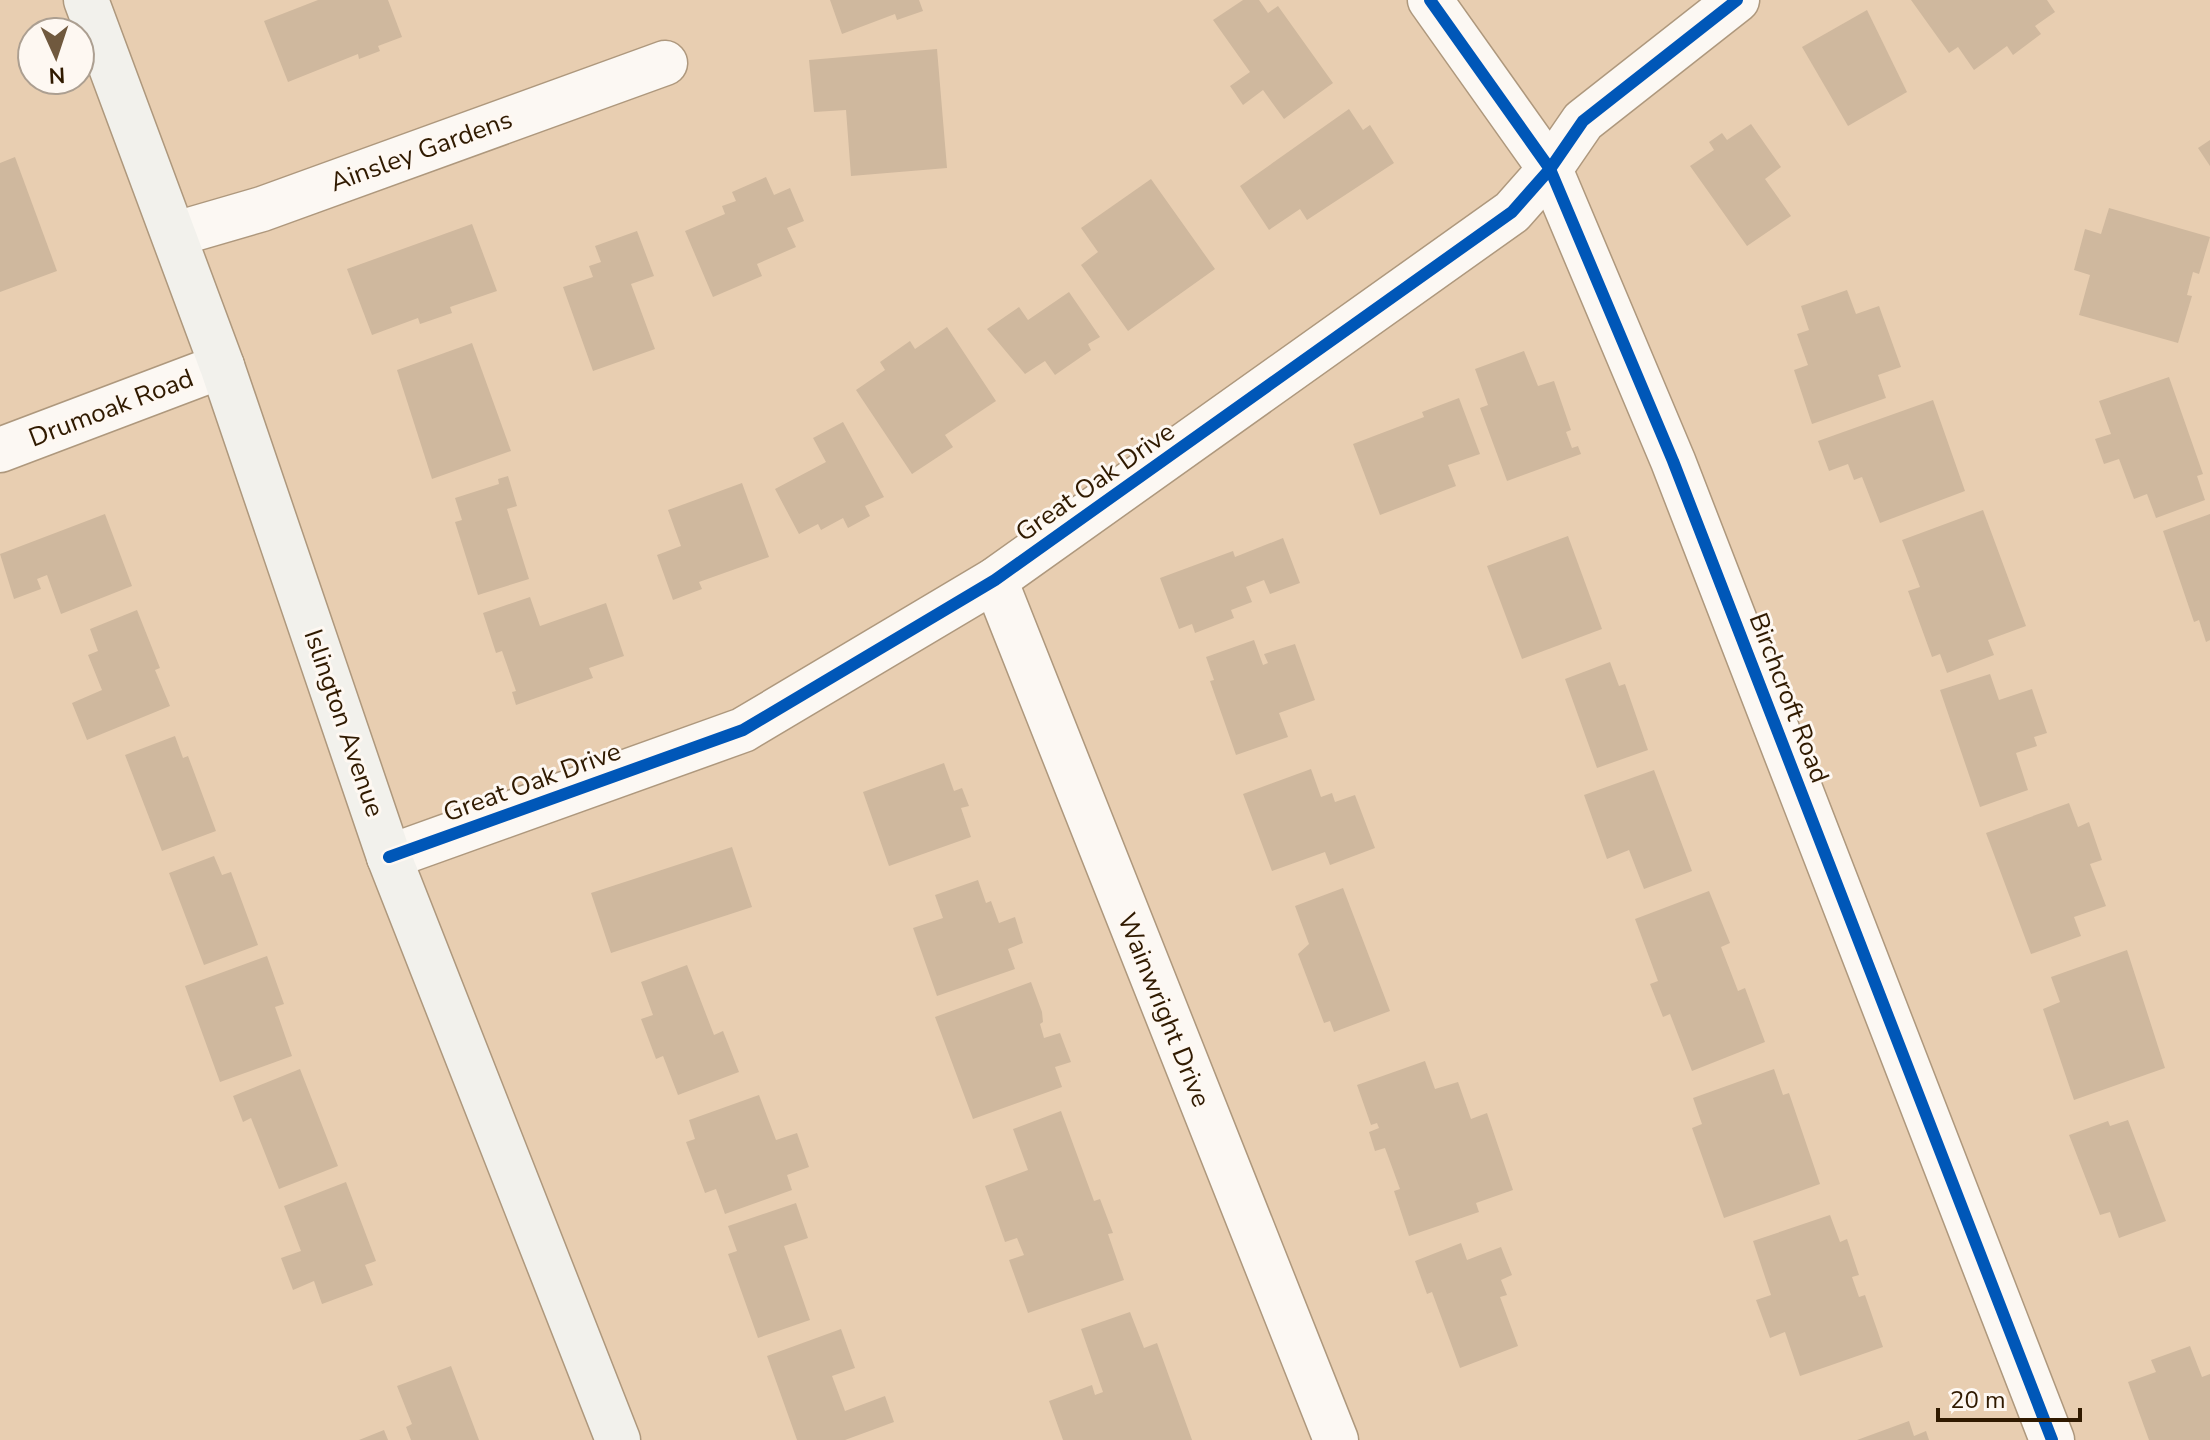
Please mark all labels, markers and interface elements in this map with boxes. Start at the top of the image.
north arrow [16,16,96,96]
text: N [48,60,66,90]
street label: Ainsley Gardens [325,102,517,200]
street label: Drumoak Road [24,361,198,455]
street label: Great Oak Drive [1009,414,1181,550]
street label: Birchcroft Road [1741,608,1837,788]
street label: Islington Avenue [296,625,392,821]
street label: Great Oak Drive [438,734,626,830]
street label: Wainwright Drive [1109,908,1219,1112]
scale bar [1938,1372,2080,1422]
text: 20 m [1950,1384,2006,1416]

